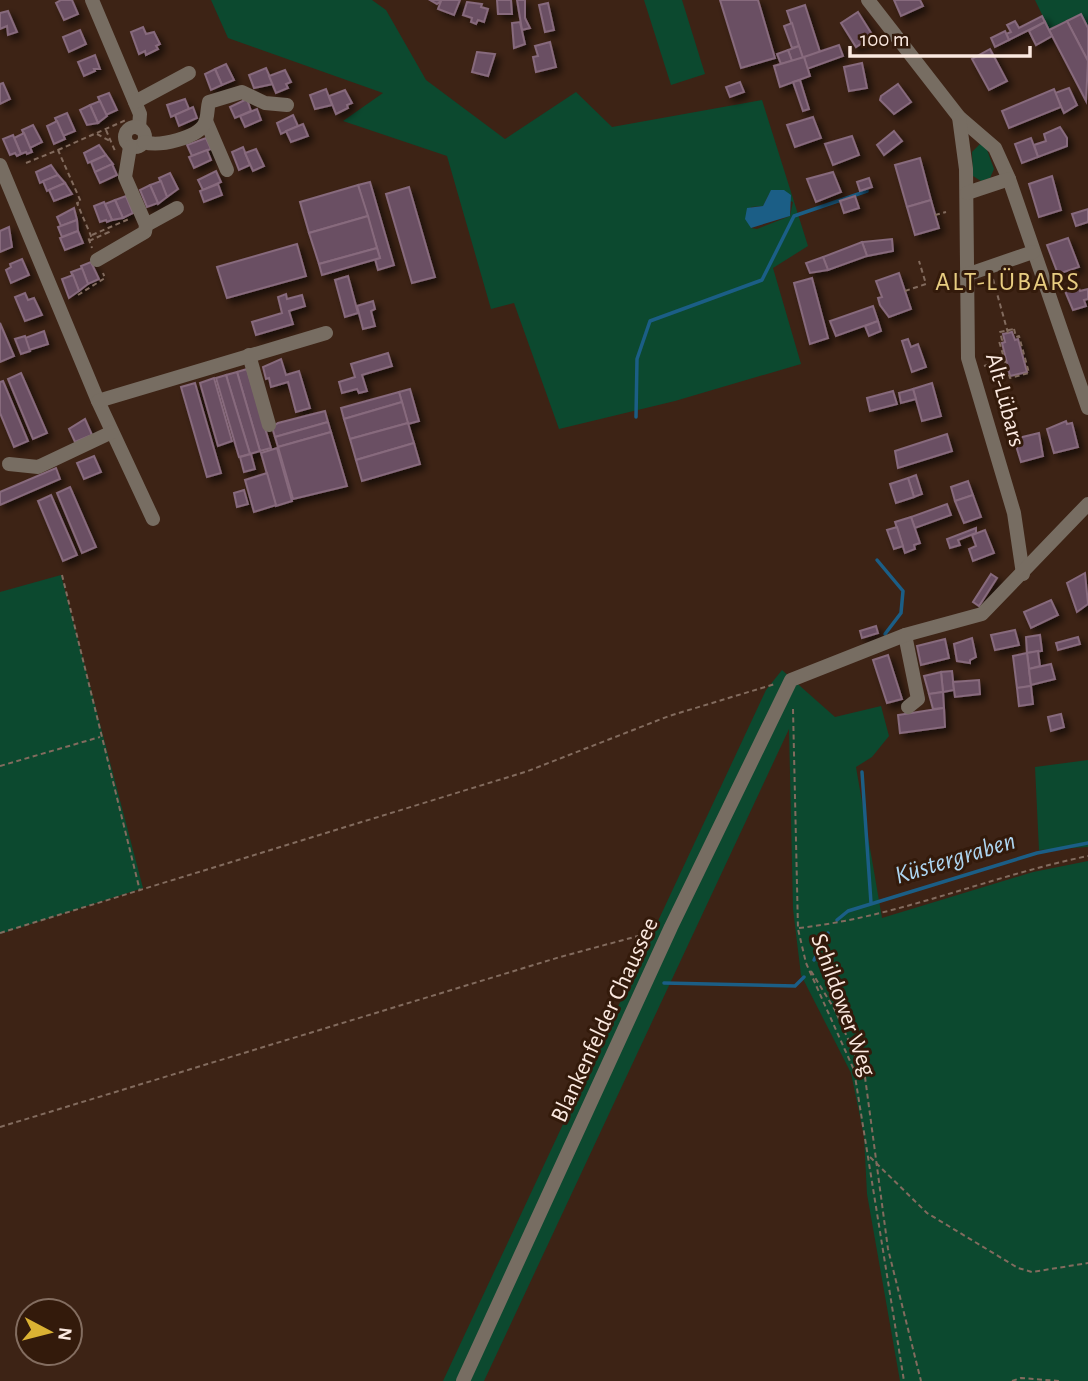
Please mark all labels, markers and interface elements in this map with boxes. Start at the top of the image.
scale bar [850,14,1030,58]
text: 100 m [860,29,910,50]
district label: ALT-LÜBARS [935,268,1081,295]
street label: Alt-Lübars [981,351,1029,449]
water label: Küstergraben [891,827,1019,889]
street label: Blankenfelder Chaussee [547,914,663,1126]
street label: Schildower Weg [806,931,880,1080]
north arrow [14,1297,84,1367]
text: N [54,1326,75,1342]

